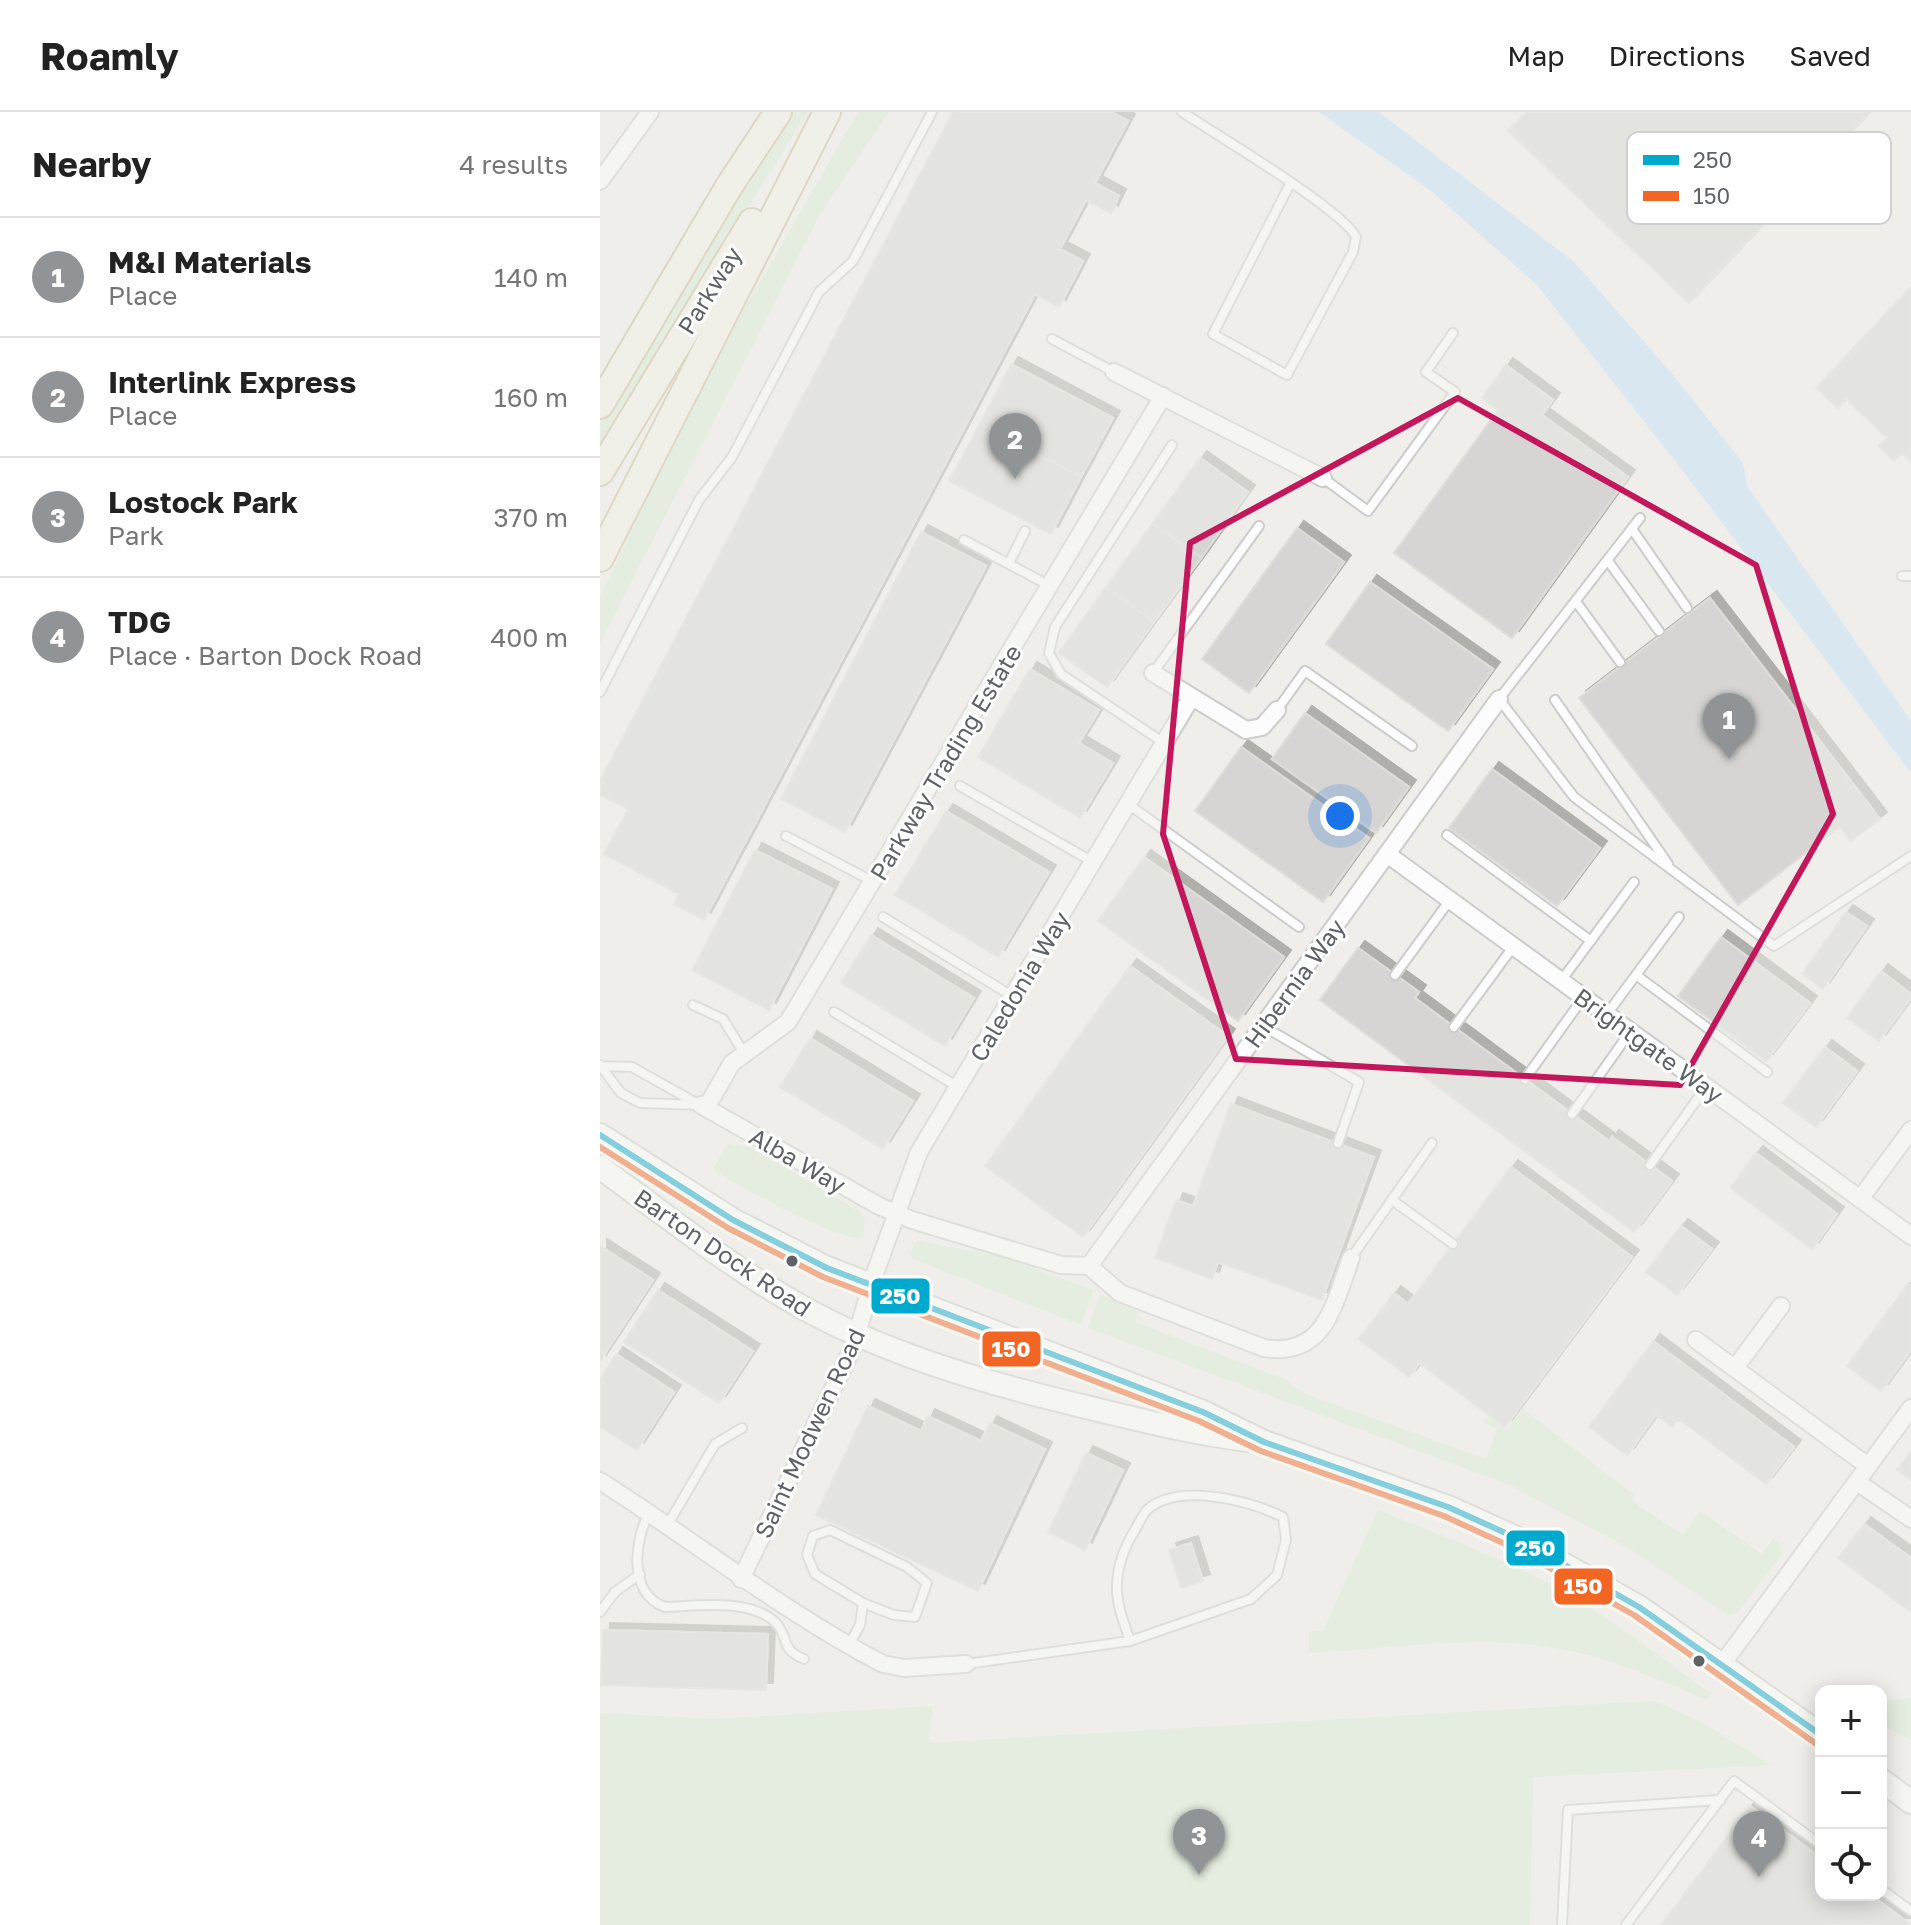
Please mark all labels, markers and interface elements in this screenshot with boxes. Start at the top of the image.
text: Roamly [40,33,179,78]
text: Map [1507,39,1564,72]
text: Directions [1608,39,1745,72]
text: Saved [1789,39,1871,72]
legend [1627,132,1891,224]
text: Nearby [32,144,152,184]
text: 250 [1693,146,1732,173]
text: 4 results [459,149,568,180]
text: 150 [1693,182,1730,209]
street label: Parkway [671,241,747,339]
text: M&I Materials [108,244,312,280]
text: 1 [51,262,65,293]
text: 140 m [494,262,568,293]
text: Place [108,280,177,311]
text: Interlink Express [108,364,356,400]
text: 2 [50,382,66,413]
text: 160 m [494,382,568,413]
text: Place [108,400,177,431]
pin: 2 [989,413,1041,479]
text: Lostock Park [108,484,298,520]
text: 3 [50,502,66,533]
text: 370 m [493,502,568,533]
text: Park [108,520,164,551]
text: TDG [108,604,171,640]
text: 4 [50,622,66,653]
text: 400 m [490,622,568,653]
street label: Parkway Trading Estate [863,639,1027,885]
text: Place · Barton Dock Road [108,640,422,671]
pin: 1 [1703,693,1755,759]
your location [1320,796,1360,836]
street label: Caledonia Way [963,906,1075,1066]
street label: Hibernia Way [1238,913,1350,1053]
street label: Brightgate Way [1569,981,1729,1109]
street label: Alba Way [745,1121,851,1199]
street label: Barton Dock Road [629,1182,817,1322]
unlabelled marker [784,1253,800,1269]
line badge: 250 [870,1277,931,1315]
text: 250 [879,1282,921,1309]
street label: Saint Modwen Road [748,1324,870,1542]
line badge: 150 [981,1330,1042,1368]
text: 150 [991,1335,1031,1362]
line badge: 250 [1505,1529,1566,1567]
text: 250 [1514,1534,1556,1561]
line badge: 150 [1553,1567,1614,1606]
text: 150 [1563,1572,1603,1599]
unlabelled marker [1691,1653,1707,1669]
map controls [1815,1685,1887,1901]
button: + [1815,1685,1887,1757]
button: − [1815,1757,1887,1829]
pin: 3 [1173,1809,1225,1875]
pin: 4 [1733,1811,1785,1877]
button: locate [1815,1829,1887,1901]

